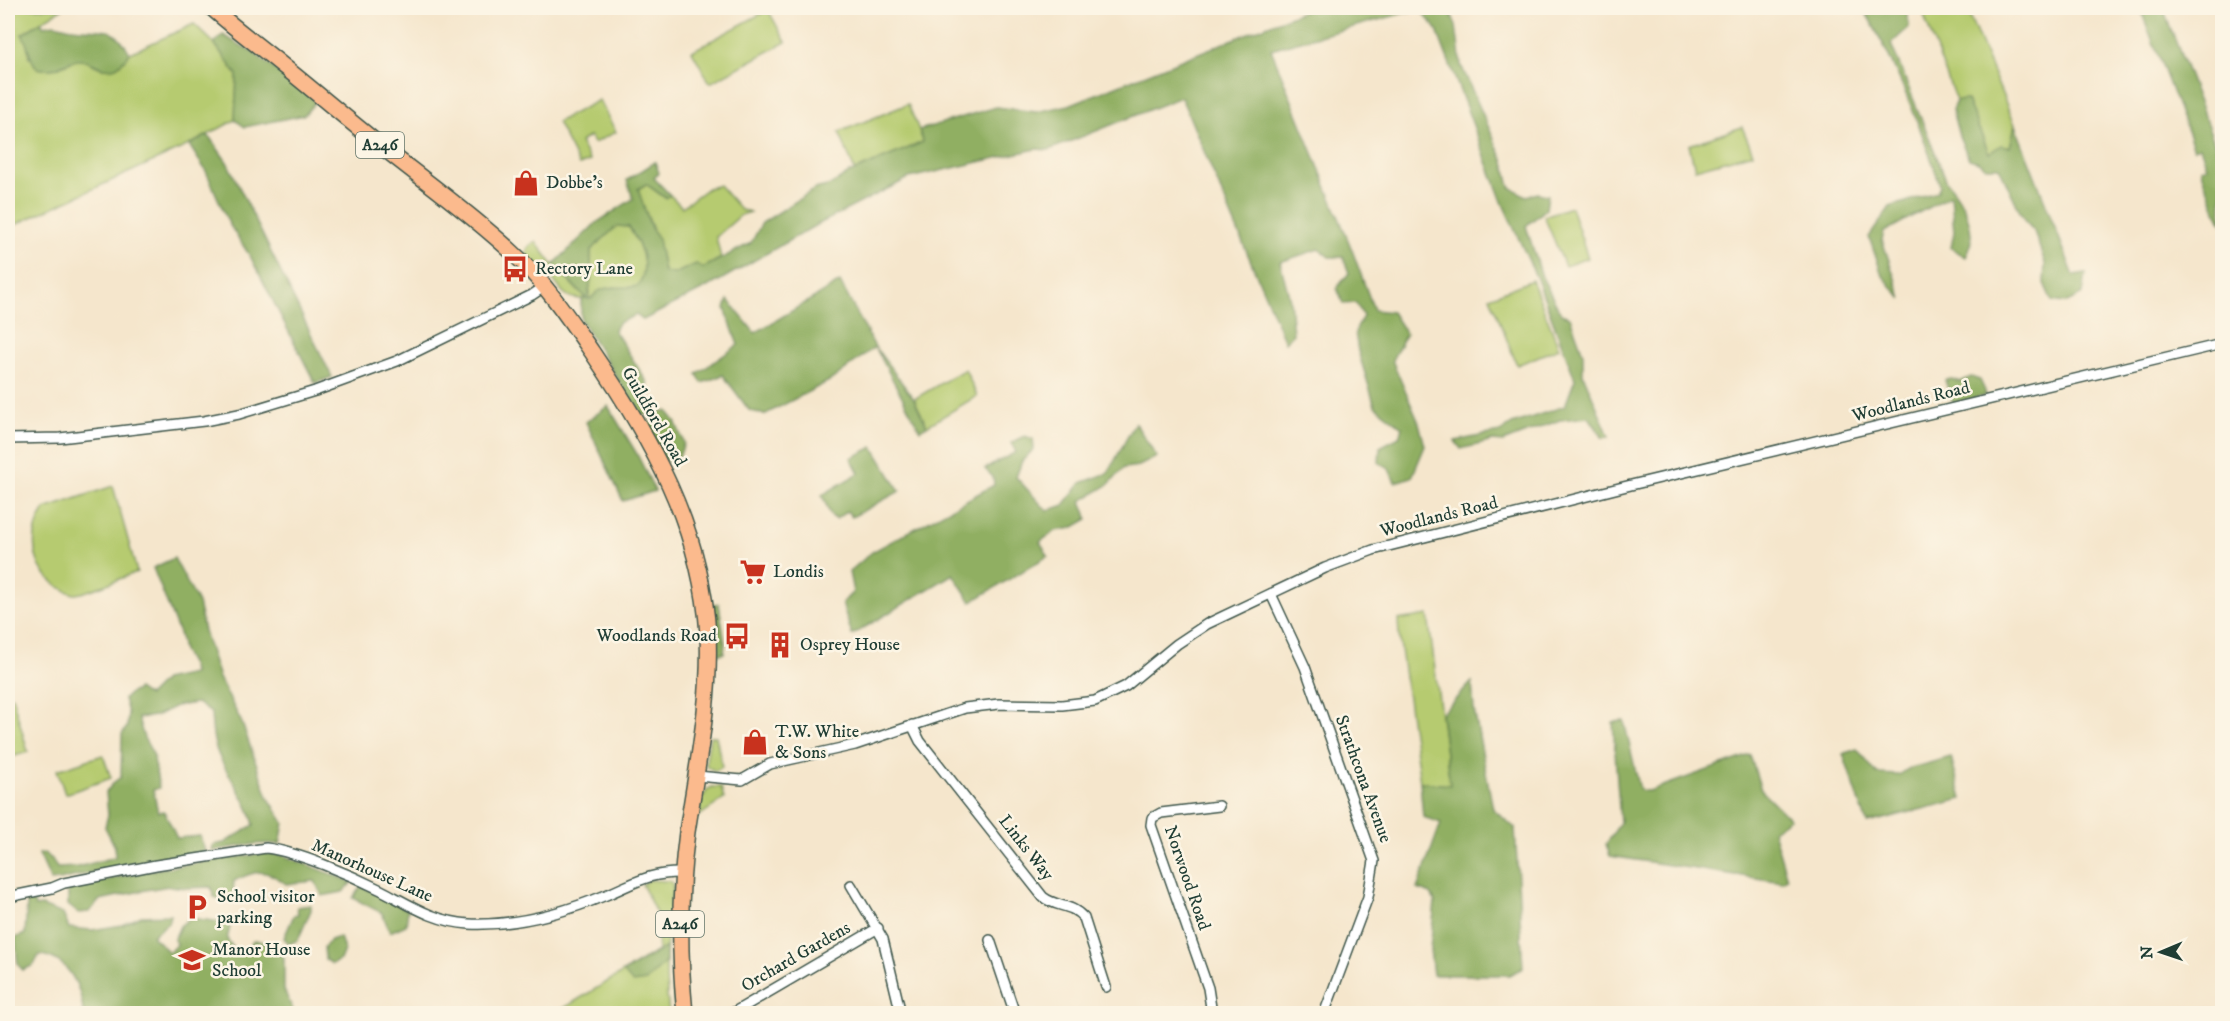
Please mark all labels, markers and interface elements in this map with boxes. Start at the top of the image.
road number: A246 [356,132,404,158]
shop icon: Dobbe's [511,168,541,198]
place label: Dobbe's [546,172,603,194]
bus stop icon: Rectory Lane [500,254,530,284]
place label: Rectory Lane [535,258,633,280]
street label: Guildford Road [617,363,691,471]
street label: Woodlands Road [1849,377,1972,428]
street label: Woodlands Road [1377,492,1500,543]
supermarket icon: Londis [738,557,768,587]
place label: Londis [773,561,824,583]
bus stop icon: Woodlands Road [722,621,752,651]
place label: Woodlands Road [595,625,717,647]
building icon: Osprey House [765,630,795,660]
place label: Osprey House [800,634,900,656]
street label: Strathcona Avenue [1330,712,1396,846]
place label: T.W. White & Sons [775,721,859,764]
shop icon: T.W. White & Sons [740,727,770,757]
street label: Links Way [994,811,1059,886]
street label: Norwood Road [1159,823,1215,933]
street label: Manorhouse Lane [308,834,436,908]
place label: School visitor parking [216,886,315,929]
parking icon: School visitor parking [182,892,212,922]
road number: A246 [656,911,704,937]
street label: Orchard Gardens [737,917,855,997]
north arrow [2131,922,2191,982]
place label: Manor House School [212,939,310,982]
school or university icon: Manor House School [177,945,207,975]
text: N [2137,946,2157,959]

